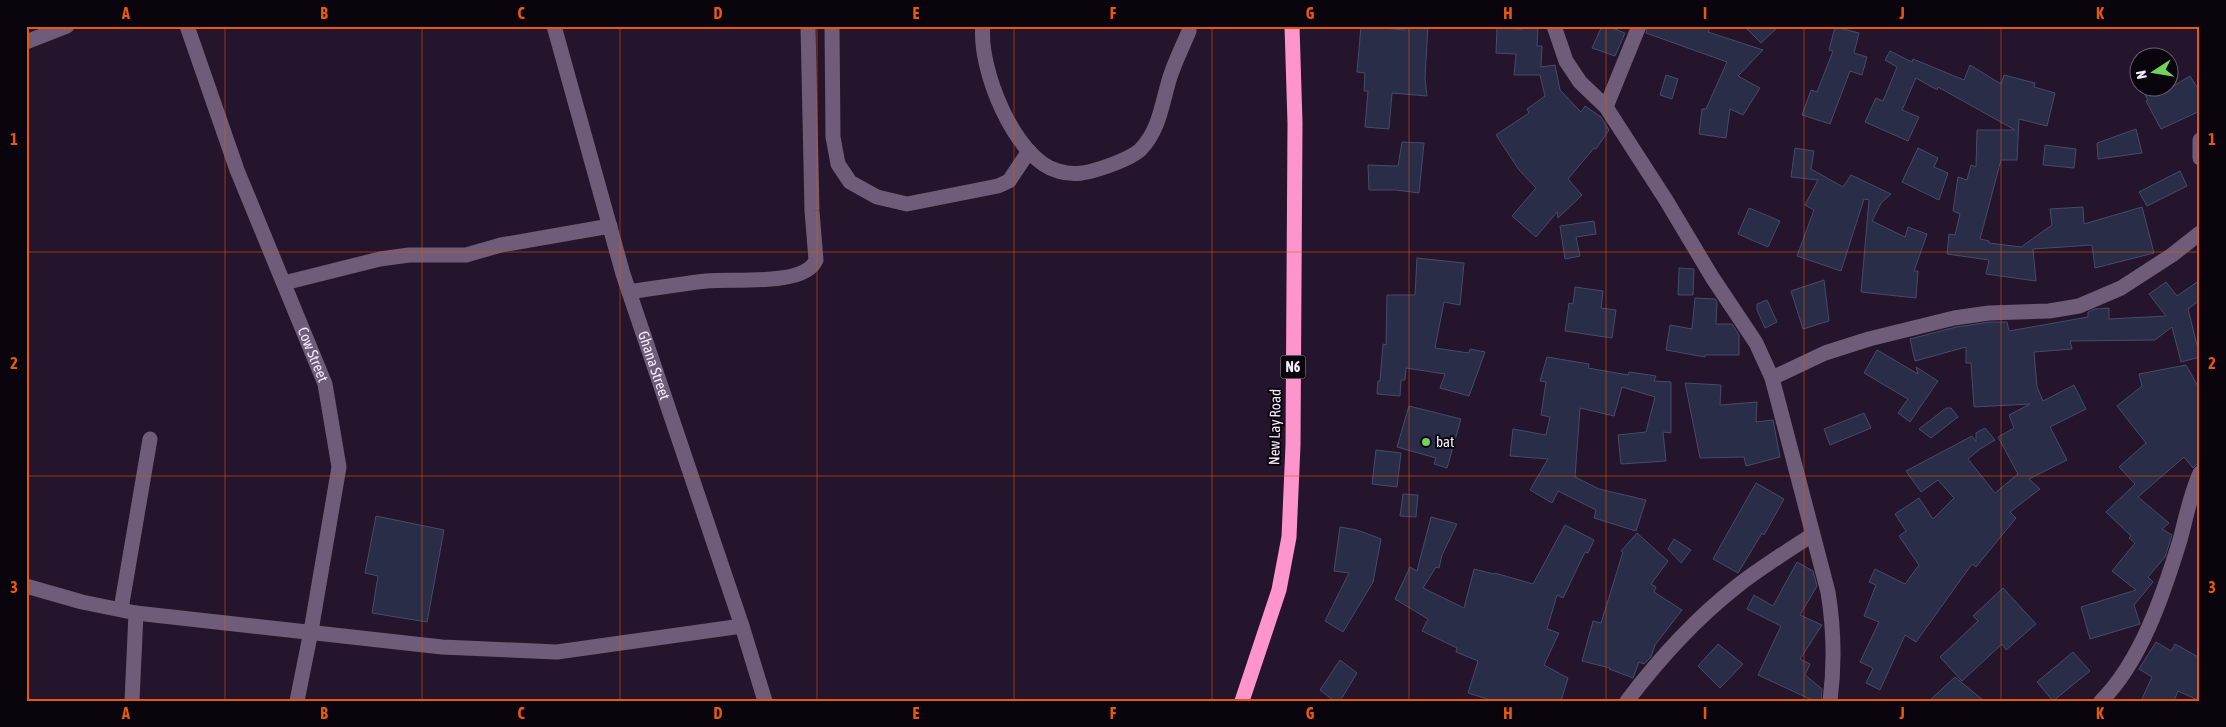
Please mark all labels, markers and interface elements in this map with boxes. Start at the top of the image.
text: A [121,4,130,22]
text: B [320,4,328,22]
text: C [517,4,525,22]
text: D [714,4,723,22]
text: E [913,4,920,22]
text: F [1110,4,1117,22]
text: G [1306,4,1315,22]
text: H [1503,4,1513,22]
text: I [1703,4,1707,22]
text: J [1898,4,1905,22]
text: K [2096,4,2104,22]
north arrow [2128,48,2178,98]
text: N [2133,69,2150,80]
text: 1 [10,130,18,148]
text: 1 [2208,130,2216,148]
street label: Cow Street [295,324,332,384]
street label: Ghana Street [635,329,674,402]
text: 2 [10,354,18,372]
text: 2 [2208,354,2216,372]
road number: N6 [1280,356,1306,378]
street label: New Lay Road [1265,389,1284,465]
place label: bat [1436,433,1454,450]
marker: bat [1420,436,1432,448]
text: 3 [10,578,18,596]
text: 3 [2208,578,2216,596]
text: A [121,704,130,722]
text: B [320,704,328,722]
text: C [517,704,525,722]
text: D [714,704,723,722]
text: E [913,704,920,722]
text: F [1110,704,1117,722]
text: G [1306,704,1315,722]
text: H [1503,704,1513,722]
text: I [1703,704,1707,722]
text: J [1898,704,1905,722]
text: K [2096,704,2104,722]

